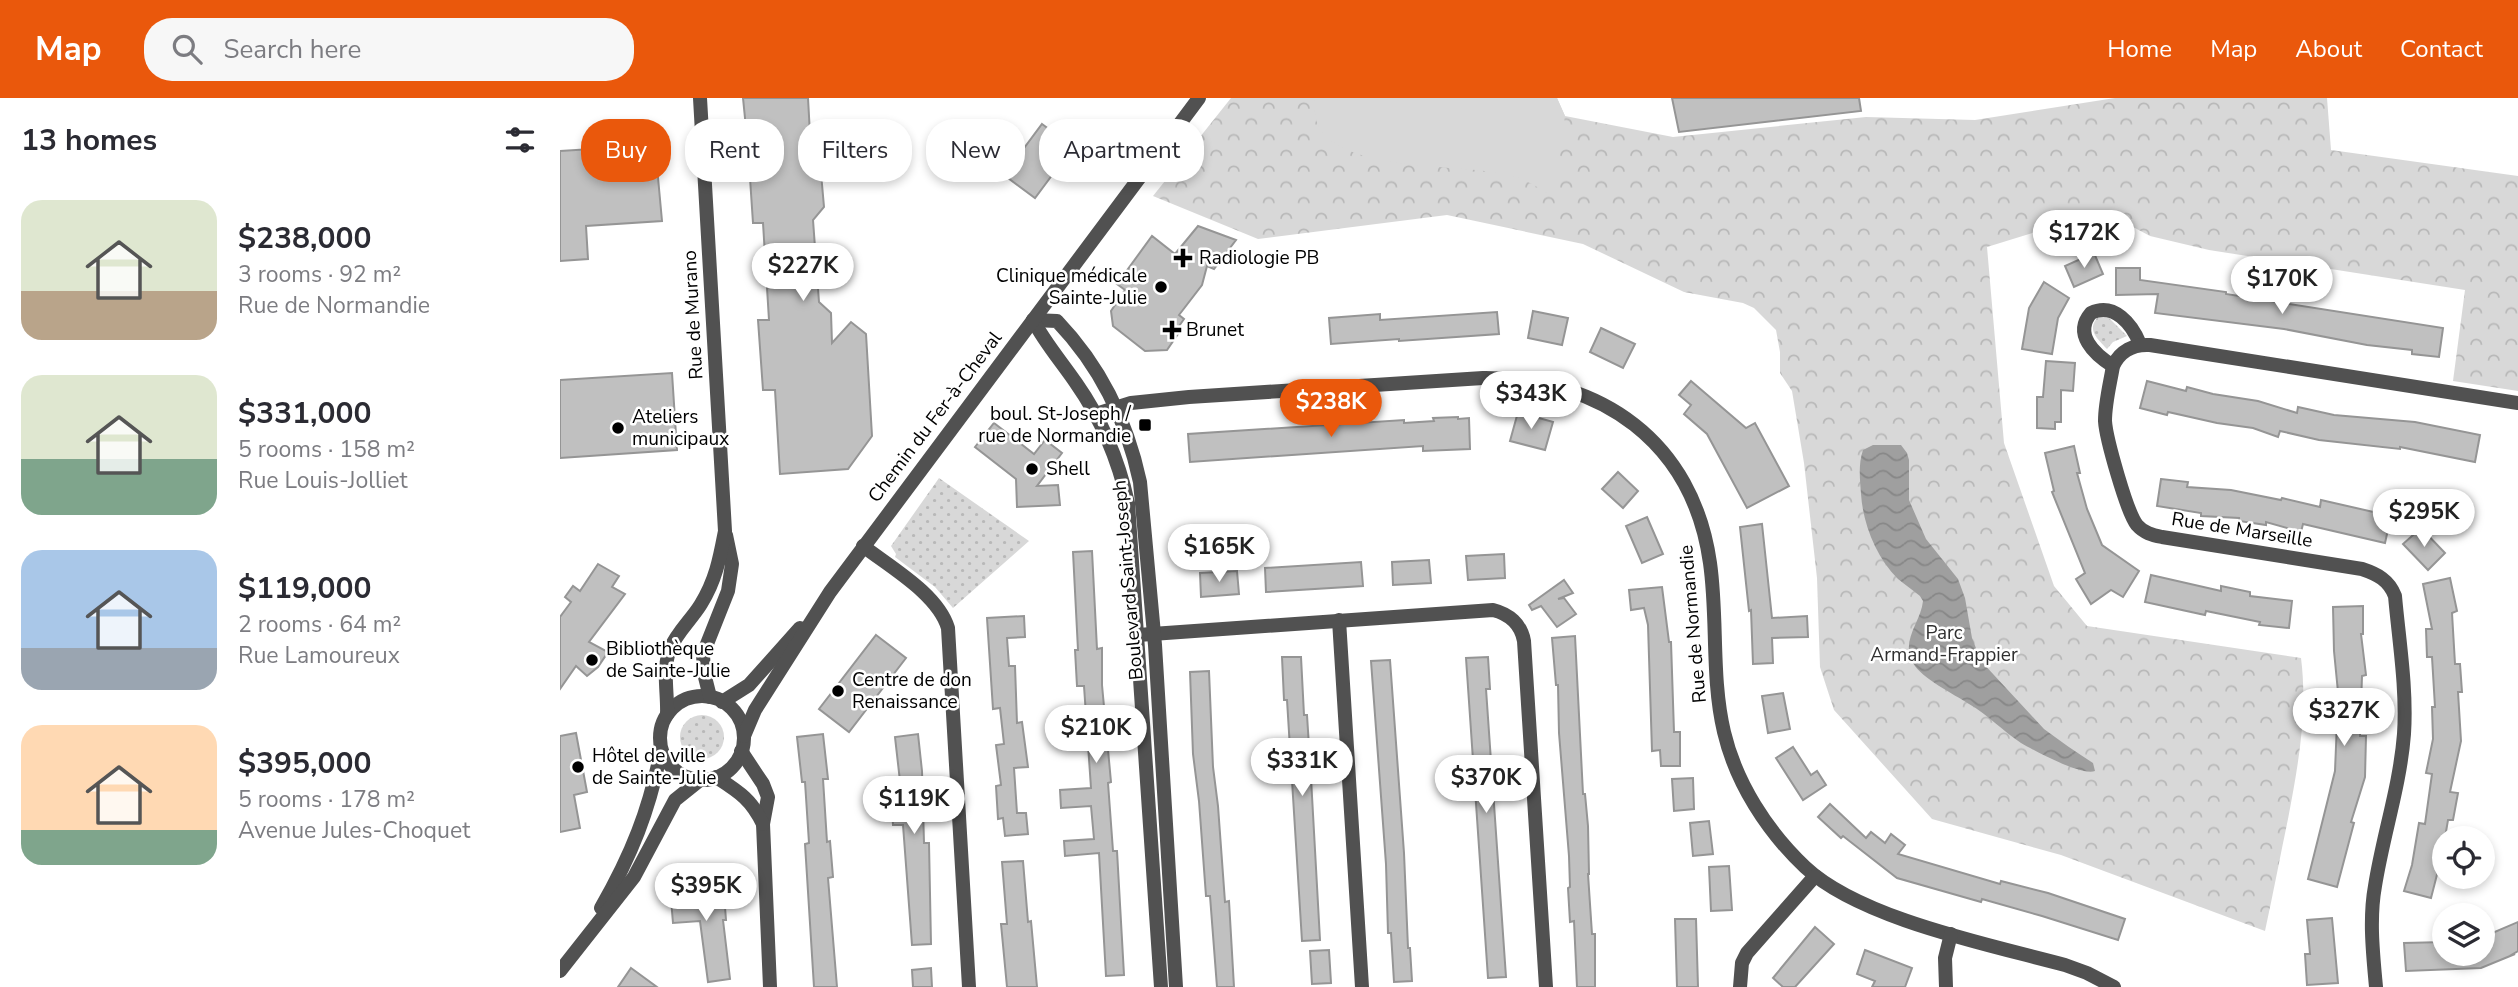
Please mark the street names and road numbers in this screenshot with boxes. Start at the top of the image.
street label: Rue de Murano [677,250,709,380]
street label: Chemin du Fer-à-Cheval [862,326,1008,508]
street label: Boulevard Saint-Joseph [1106,479,1150,681]
street label: Rue de Marseille [2170,506,2314,554]
street label: Rue de Normandie [1673,544,1713,704]

